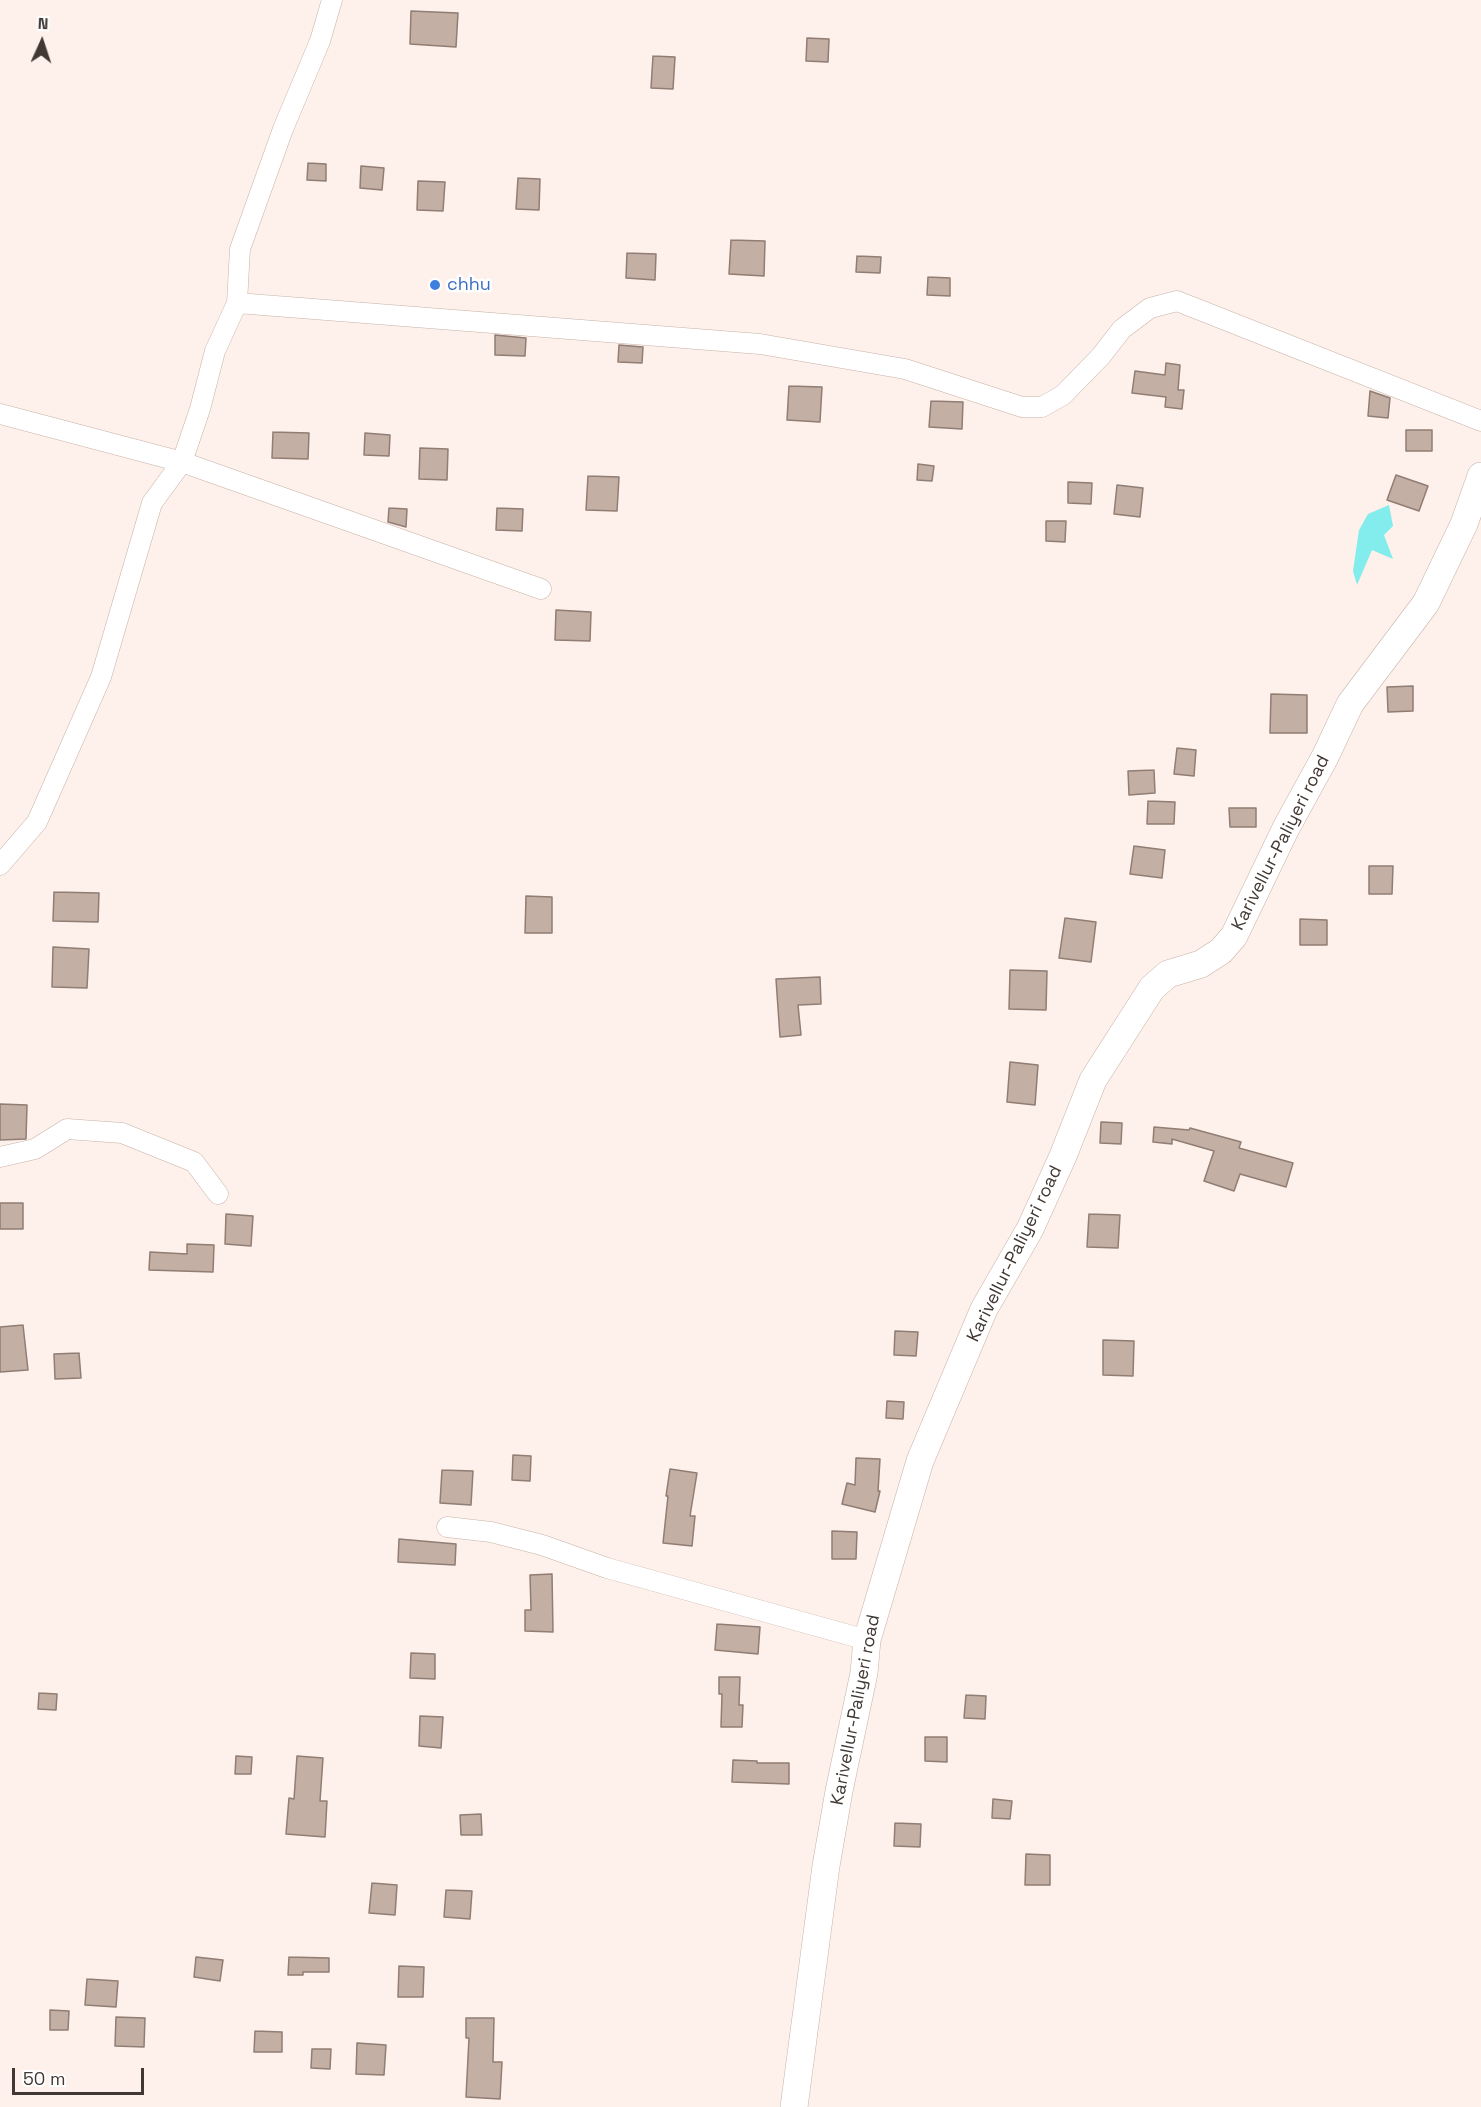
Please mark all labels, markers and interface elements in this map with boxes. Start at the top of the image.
north arrow [12,12,72,72]
text: N [37,13,49,34]
place label: chhu [447,274,491,296]
marker: chhu [428,278,442,292]
street label: Karivellur-Paliyeri road [1227,752,1335,934]
street label: Karivellur-Paliyeri road [963,1162,1067,1346]
street label: Karivellur-Paliyeri road [827,1613,885,1807]
scale bar [15,2056,147,2094]
text: 50 m [23,2067,65,2090]

